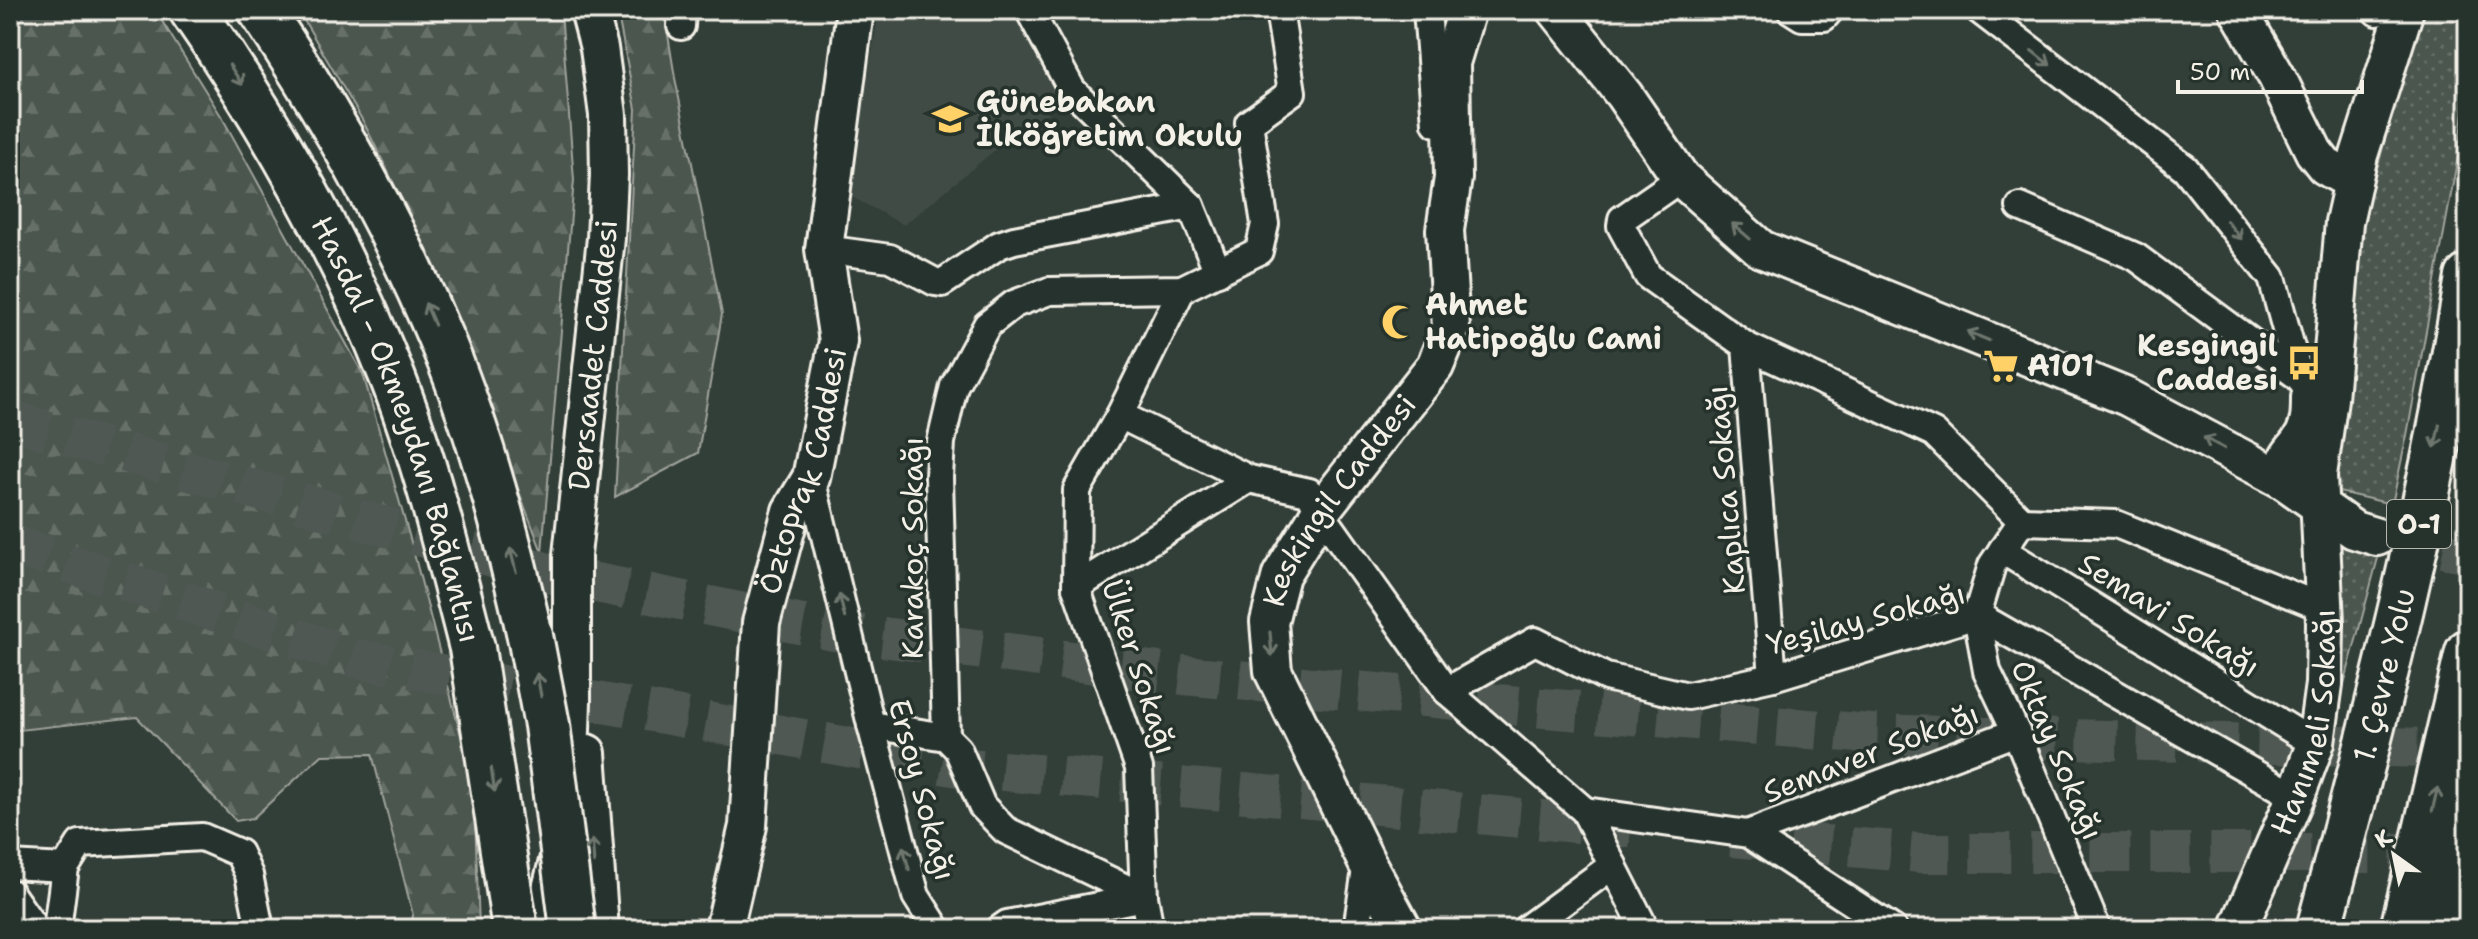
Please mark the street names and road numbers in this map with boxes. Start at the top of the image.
street label: Hasdal - Okmeydanı Bağlantısı [302,209,491,647]
street label: Dersaadet Caddesi [558,219,627,493]
street label: Öztoprak Caddesi [749,344,856,599]
street label: Kaplıca Sokağı [1696,384,1755,596]
street label: Keskingil Caddesi [1253,385,1425,611]
street label: Karakoç Sokağı [892,437,933,659]
road number: O-1 [2387,500,2451,548]
street label: Semavi Sokağı [2071,543,2268,687]
street label: Yeşilay Sokağı [1762,572,1970,665]
street label: Ülker Sokağı [1092,574,1187,760]
street label: 1. Çevre Yolu [2343,584,2425,766]
street label: Hanımeli Sokağı [2260,608,2345,842]
street label: Oktay Sokağı [2001,654,2114,846]
street label: Semaver Sokağı [1757,693,1985,813]
street label: Ersoy Sokağı [879,695,966,885]

